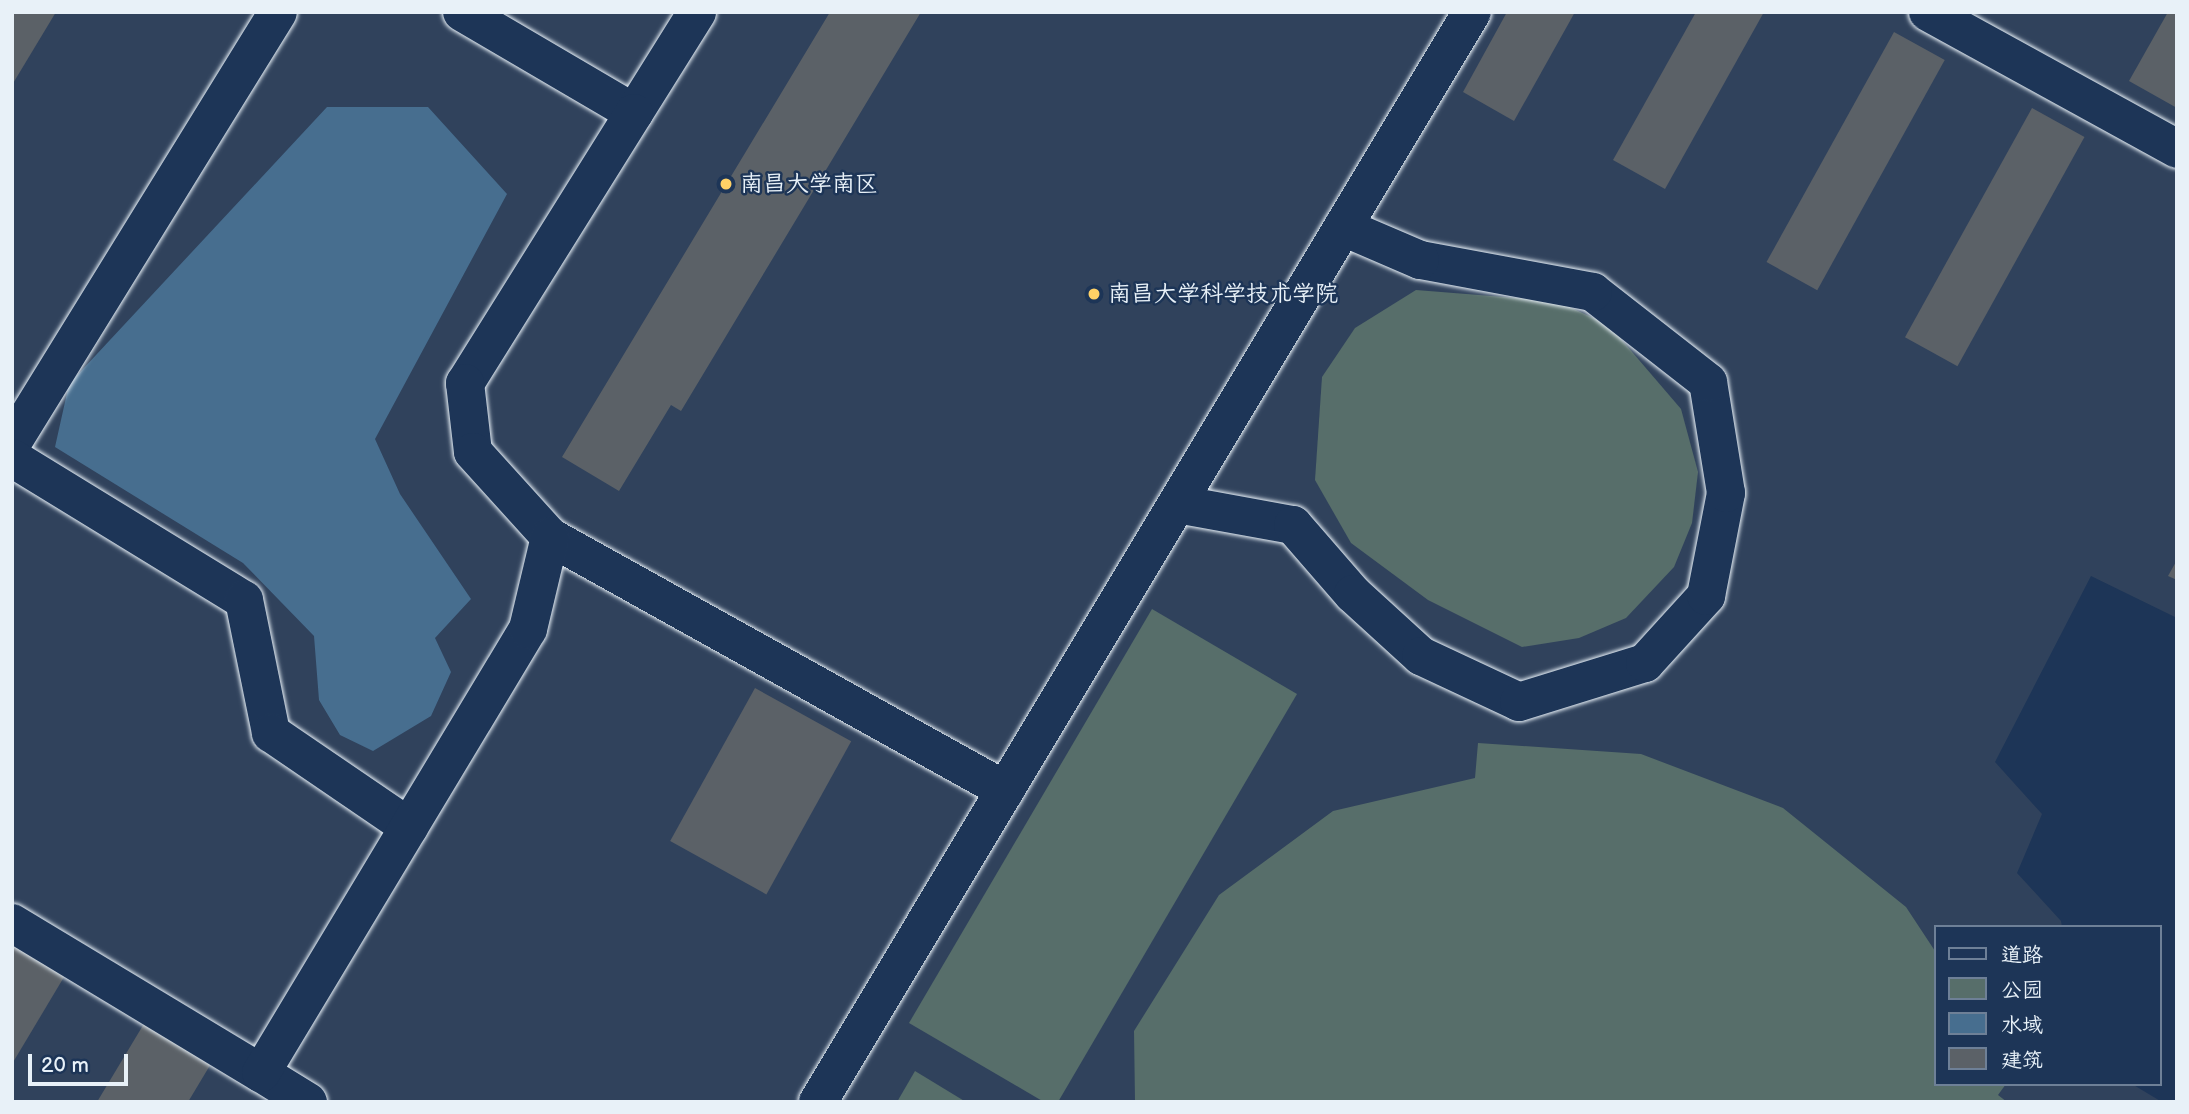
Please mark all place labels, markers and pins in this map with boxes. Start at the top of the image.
place label: 南昌大学南区 [740,170,878,198]
marker: 南昌大学南区 [718,176,734,192]
place label: 南昌大学科学技术学院 [1108,280,1338,308]
marker: 南昌大学科学技术学院 [1086,286,1102,302]

